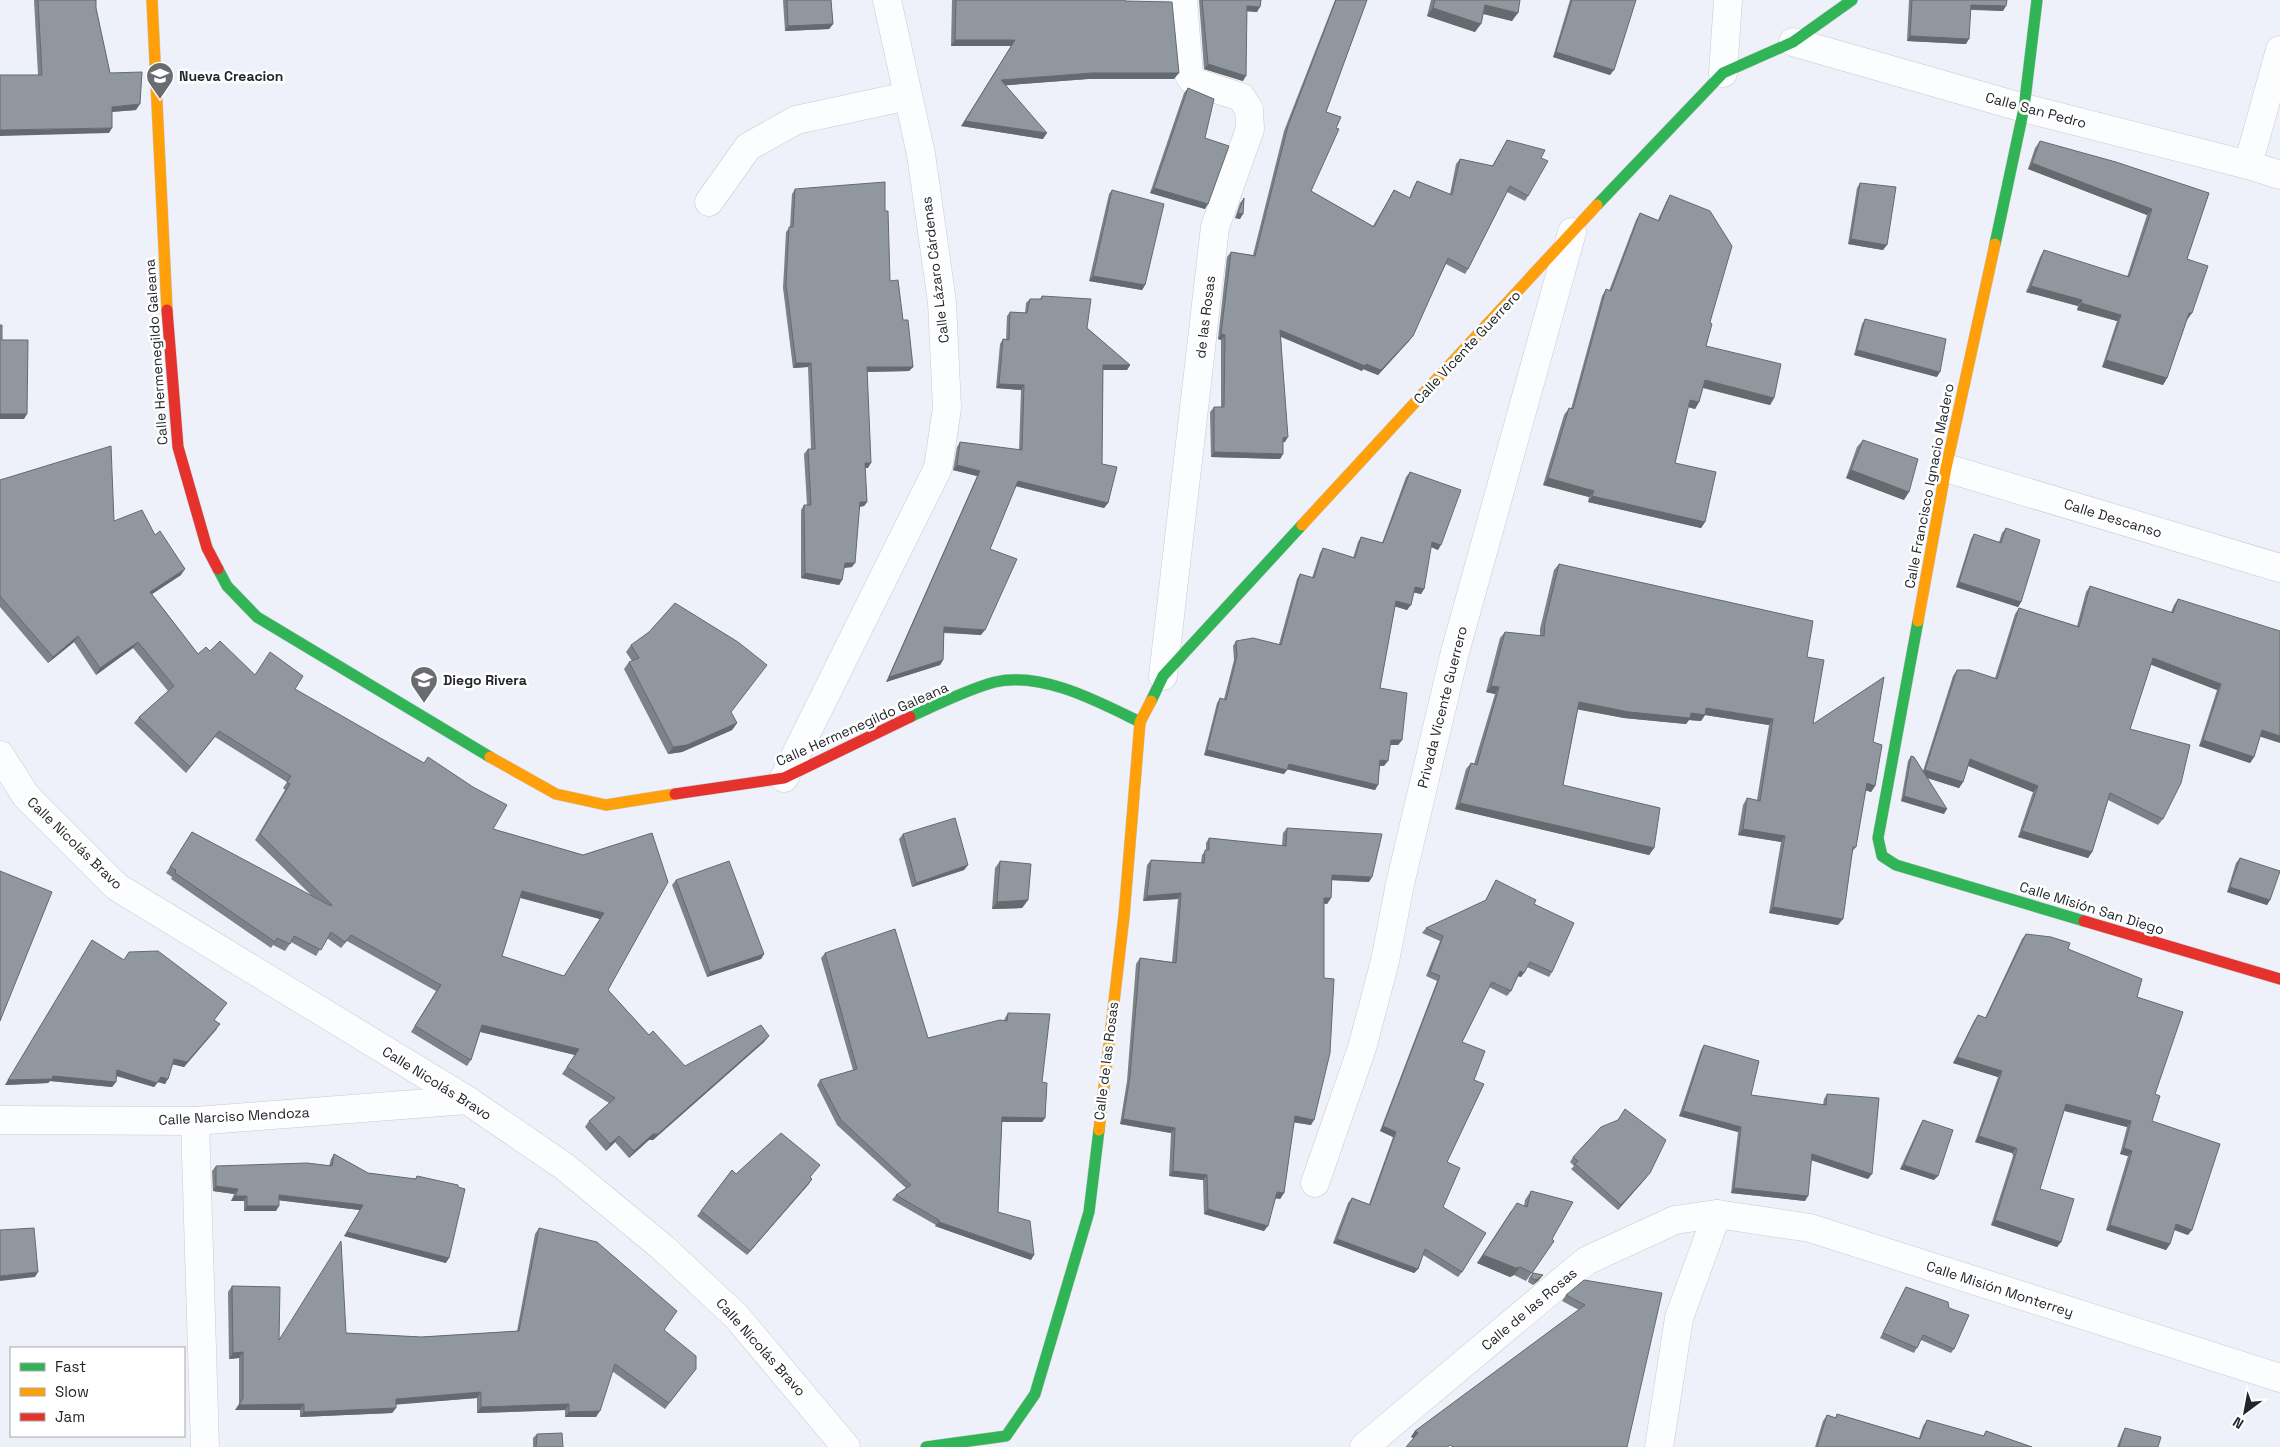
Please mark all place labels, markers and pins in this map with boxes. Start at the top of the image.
school or university icon: Nueva Creacion [145,61,175,100]
place label: Nueva Creacion [179,67,284,85]
school or university icon: Diego Rivera [409,665,439,704]
place label: Diego Rivera [443,671,527,689]

